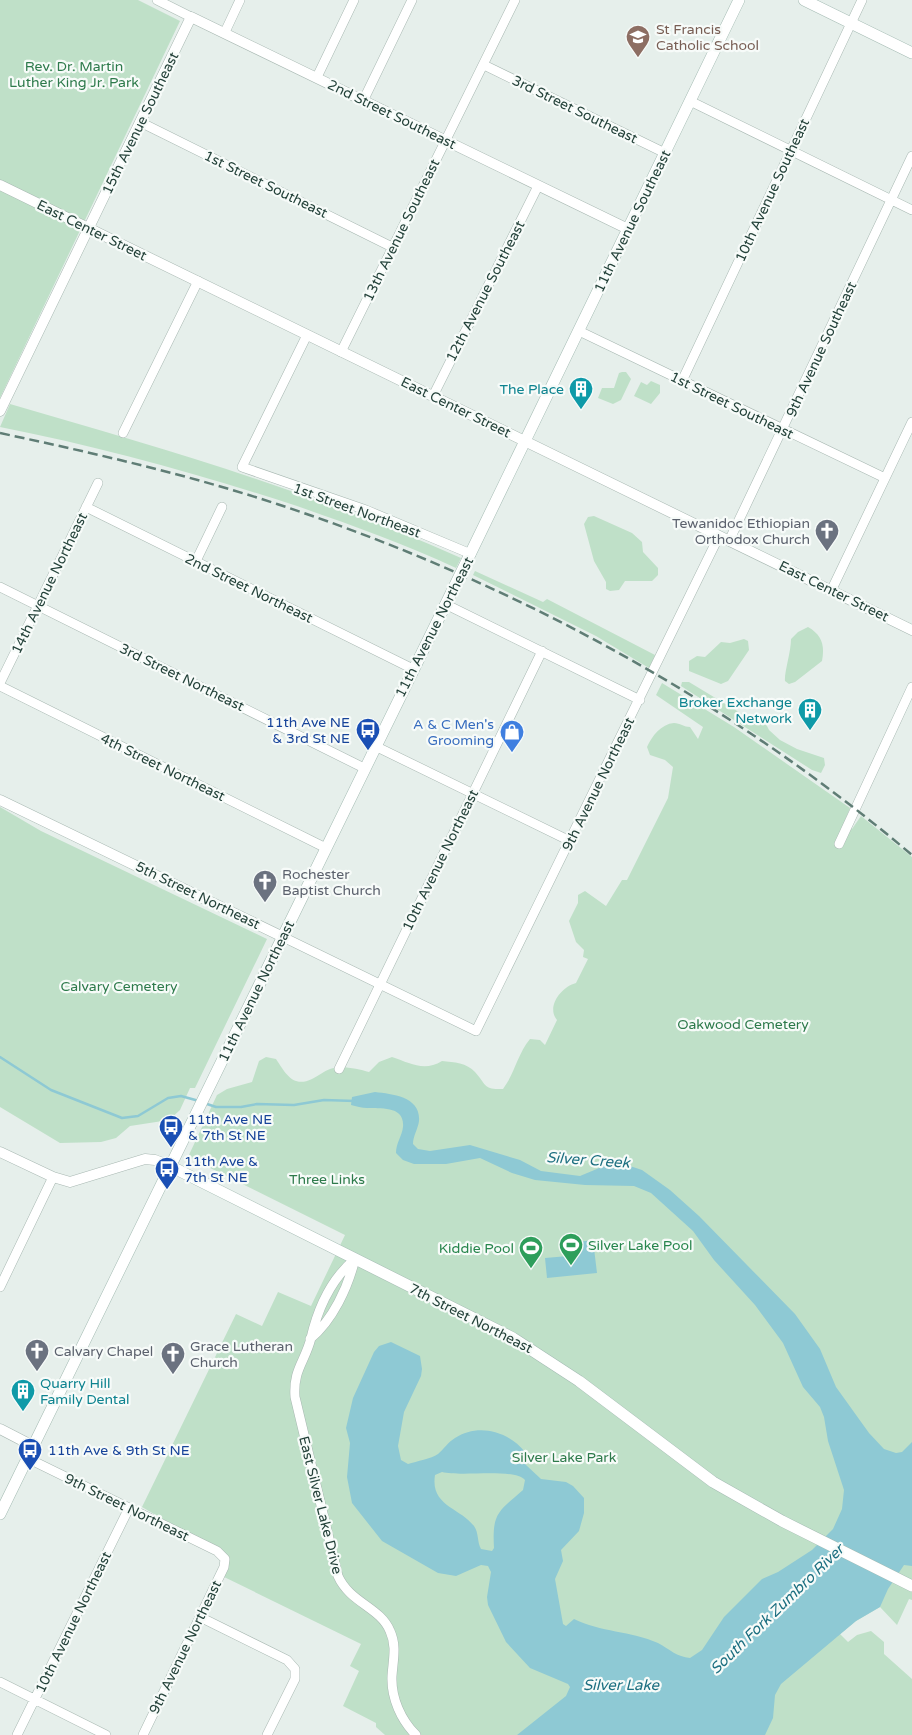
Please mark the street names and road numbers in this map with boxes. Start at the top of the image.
street label: 15th Avenue Southeast [99,49,183,197]
street label: 3rd Street Southeast [509,72,641,147]
street label: 2nd Street Southeast [325,76,459,153]
street label: 10th Avenue Southeast [732,115,813,265]
street label: 1st Street Southeast [201,147,331,222]
street label: 11th Avenue Southeast [591,147,675,295]
street label: 13th Avenue Southeast [360,156,444,304]
street label: East Center Street [34,196,150,265]
street label: 12th Avenue Southeast [442,217,529,365]
street label: 9th Avenue Southeast [783,278,861,420]
street label: 1st Street Southeast [667,368,797,443]
street label: East Center Street [398,373,514,442]
street label: 1st Street Northeast [291,479,424,542]
street label: 14th Avenue Northeast [8,509,91,657]
street label: 2nd Street Northeast [182,550,316,627]
street label: 11th Avenue Northeast [392,554,478,700]
street label: East Center Street [776,557,892,626]
street label: 3rd Street Northeast [117,640,248,715]
street label: 9th Avenue Northeast [559,714,639,854]
street label: 4th Street Northeast [98,730,228,805]
street label: 10th Avenue Northeast [399,786,482,934]
street label: 5th Street Northeast [133,858,263,933]
street label: 11th Avenue Northeast [215,917,298,1065]
street label: 7th Street Northeast [406,1280,536,1357]
street label: East Silver Lake Drive [295,1434,346,1576]
street label: 9th Street Northeast [62,1470,192,1545]
street label: 10th Avenue Northeast [32,1548,115,1696]
street label: 9th Avenue Northeast [146,1577,226,1717]

